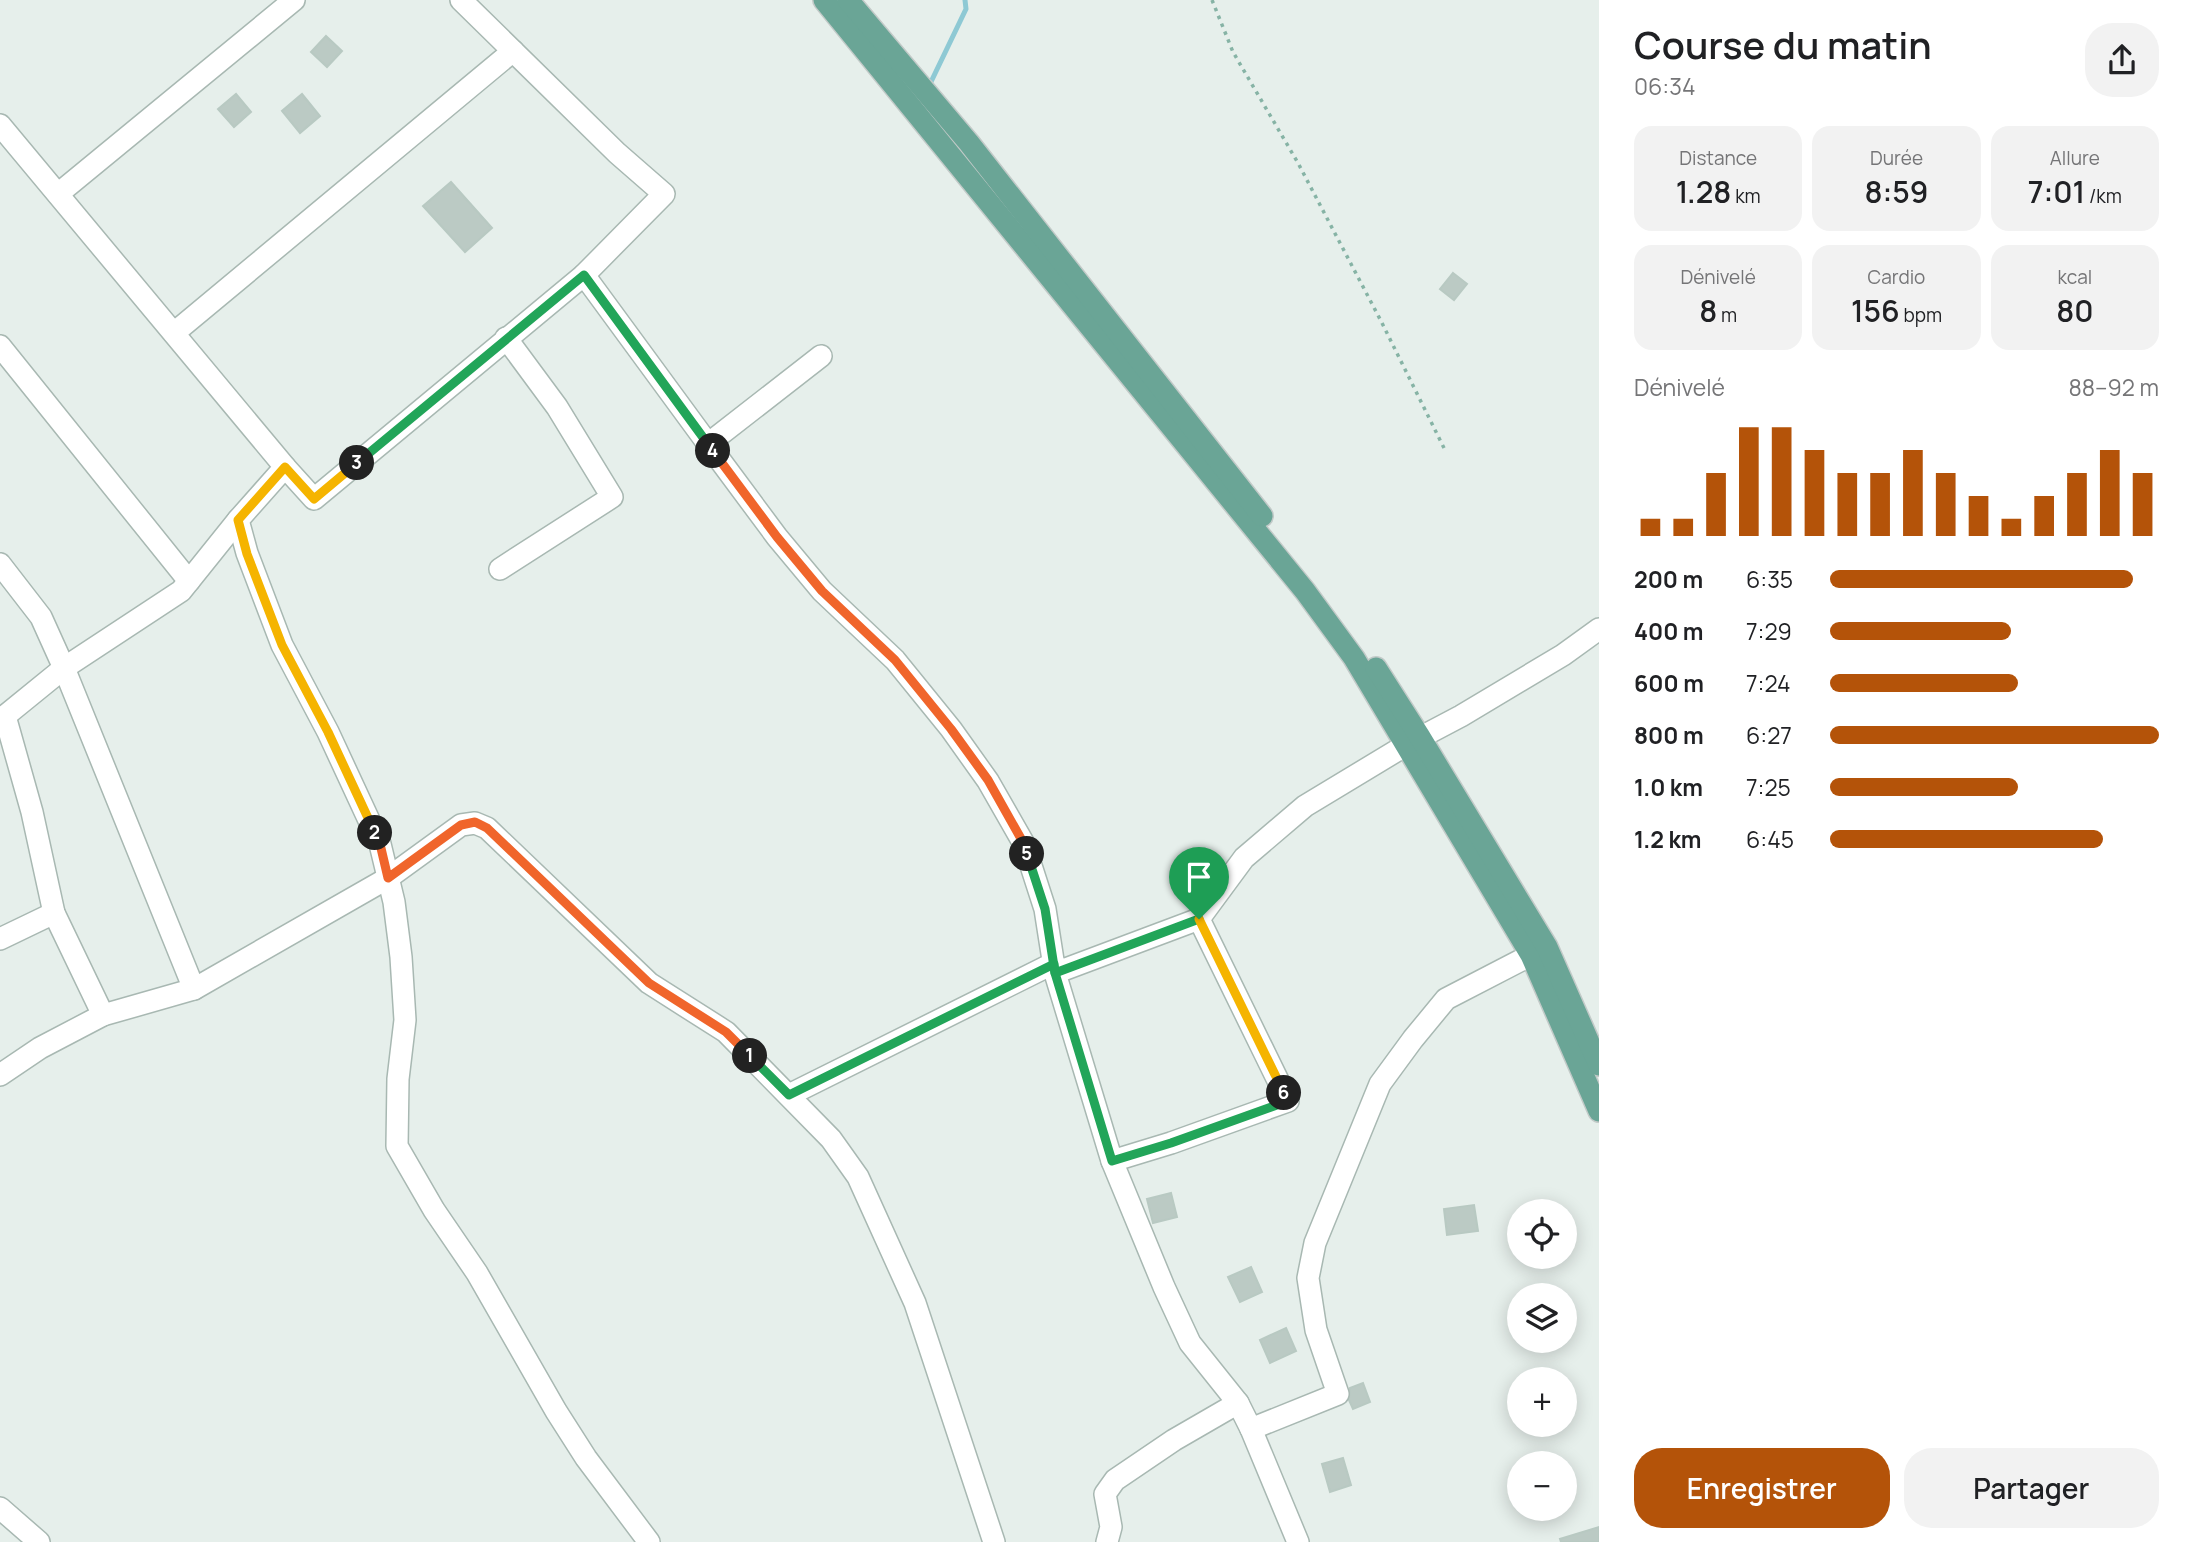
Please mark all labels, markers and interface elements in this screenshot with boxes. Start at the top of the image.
text: Course du matin [1634,18,1932,70]
button: share [2085,23,2159,97]
text: 06:34 [1634,70,1695,102]
text: Distance [1679,145,1757,171]
text: Durée [1870,145,1923,171]
text: Allure [2050,145,2100,171]
text: 1.28 [1676,171,1731,212]
text: 8:59 [1864,171,1929,212]
text: 7:01 [2028,171,2085,212]
text: km [1731,183,1761,209]
text: /km [2085,183,2122,209]
text: Dénivelé [1681,264,1756,290]
text: Cardio [1868,264,1925,290]
text: kcal [2057,264,2092,290]
text: 8 [1699,290,1717,331]
text: 156 [1851,290,1900,331]
text: 80 [2056,290,2093,331]
text: m [1717,302,1737,328]
text: bpm [1900,302,1942,328]
text: Dénivelé [1634,371,1725,403]
text: 88–92 m [2068,371,2159,403]
pin: 4 [696,434,730,468]
text: 4 [707,437,718,463]
pin: 3 [340,446,374,480]
text: 3 [351,449,362,475]
text: 200 m [1634,563,1703,595]
text: 6:35 [1746,563,1793,595]
text: 400 m [1634,615,1704,647]
text: 7:29 [1746,615,1792,647]
text: 600 m [1634,667,1704,699]
text: 7:24 [1746,667,1791,699]
text: 800 m [1634,719,1704,751]
text: 6:27 [1746,719,1792,751]
text: 1.0 km [1634,771,1703,803]
text: 7:25 [1746,771,1791,803]
pin: 2 [358,816,392,850]
text: 2 [369,819,380,845]
text: 1.2 km [1634,823,1701,855]
text: 6:45 [1746,823,1794,855]
pin: 5 [1010,836,1044,872]
text: 5 [1021,840,1032,866]
pin [1169,847,1229,919]
icon: arrive [1180,858,1218,896]
pin: 1 [732,1038,768,1074]
text: 1 [745,1042,754,1068]
pin: 6 [1266,1076,1302,1110]
text: 6 [1278,1079,1289,1105]
map controls [1507,1199,1577,1521]
button: locate [1507,1199,1577,1269]
button: layers [1507,1283,1577,1353]
button: + [1507,1367,1577,1437]
button: Enregistrer [1634,1448,1890,1528]
button: Partager [1904,1448,2159,1528]
button: − [1507,1451,1577,1521]

